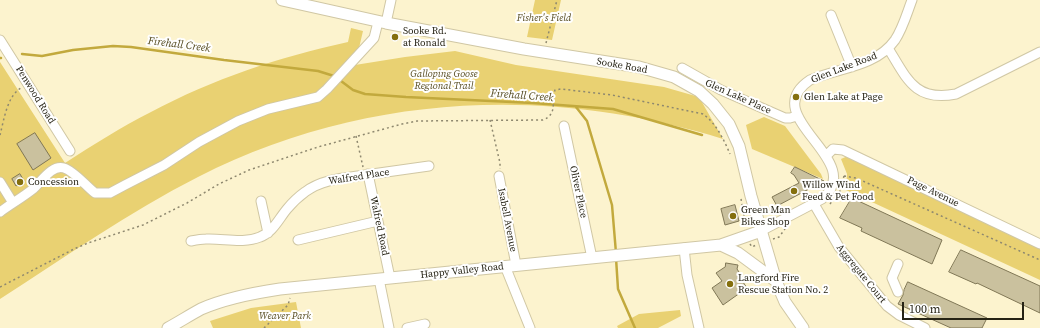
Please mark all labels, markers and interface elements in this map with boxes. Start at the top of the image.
park label: Fisher's Field [517,12,571,24]
place label: Sooke Rd. at Ronald [403,25,447,48]
marker: Sooke Rd. at Ronald [390,32,400,42]
water label: Firehall Creek [147,35,211,55]
street label: Glen Lake Road [809,50,879,86]
street label: Sooke Road [596,56,648,76]
street label: Penwood Road [13,64,57,126]
park label: Galloping Goose Regional Trail [410,68,478,92]
street label: Glen Lake Place [703,77,773,117]
water label: Firehall Creek [490,87,554,105]
place label: Glen Lake at Page [804,91,883,103]
marker: Glen Lake at Page [791,92,801,102]
street label: Oliver Place [567,165,589,219]
street label: Walfred Place [328,166,390,188]
street label: Page Avenue [905,174,961,210]
place label: Concession [28,176,79,188]
marker: Concession [15,177,25,187]
place label: Willow Wind Feed & Pet Food [802,179,874,202]
marker: Willow Wind Feed & Pet Food [789,186,799,196]
street label: Isabell Avenue [495,187,519,253]
street label: Walfred Road [367,195,391,257]
place label: Green Man Bikes Shop [741,204,790,228]
marker: Green Man Bikes Shop [728,211,738,221]
street label: Aggregate Court [834,242,888,306]
street label: Happy Valley Road [420,261,504,281]
place label: Langford Fire Rescue Station No. 2 [738,272,828,296]
marker: Langford Fire Rescue Station No. 2 [725,279,735,289]
scale bar [904,294,1026,320]
text: 100 m [909,301,941,317]
park label: Weaver Park [259,310,311,322]

